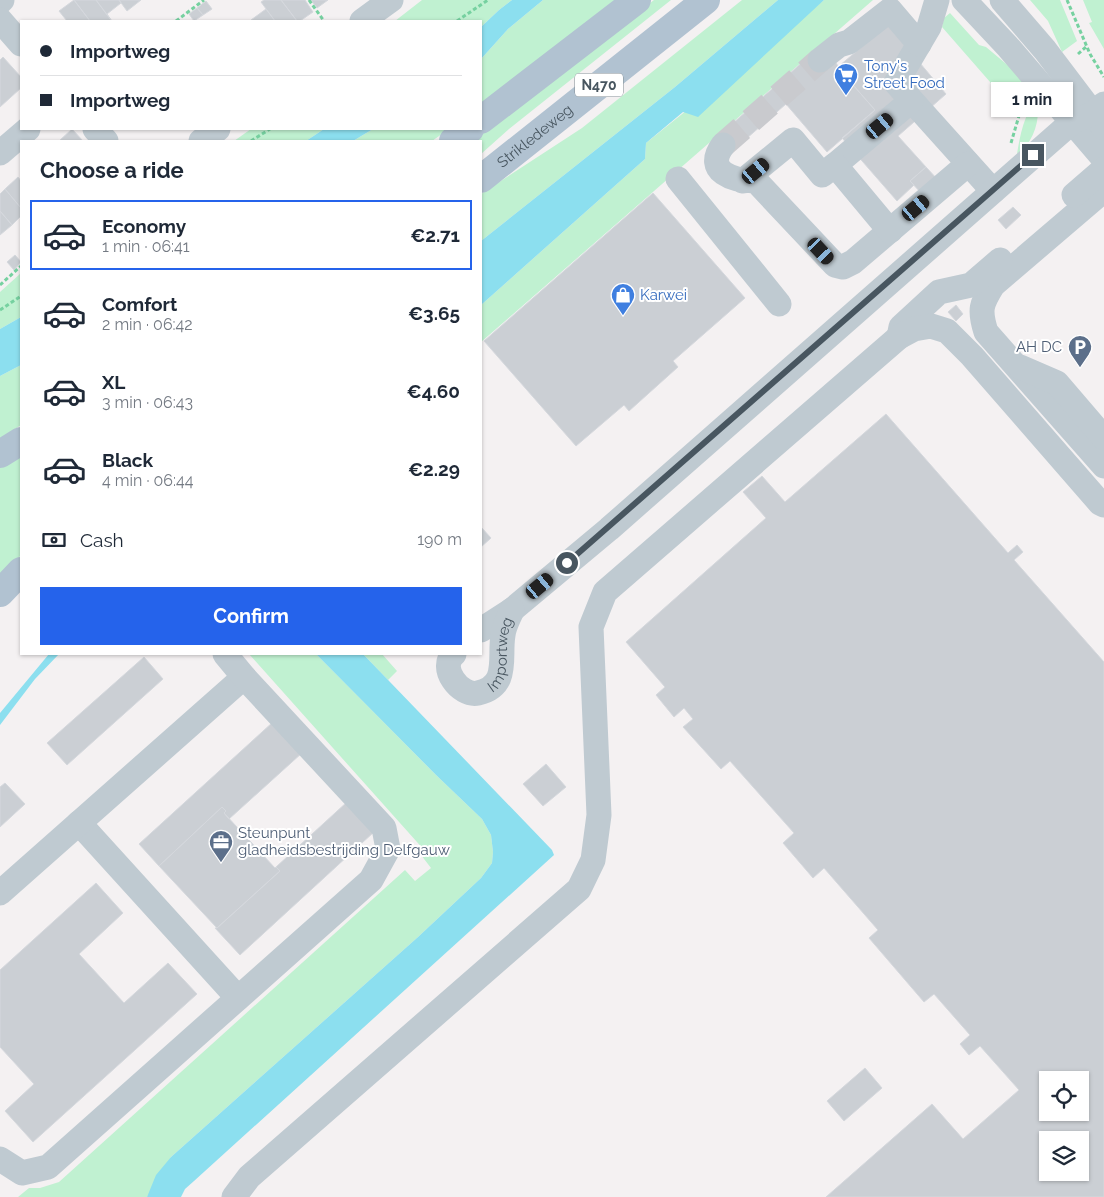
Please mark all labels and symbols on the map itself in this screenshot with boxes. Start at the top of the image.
place label: Tony's Street Food [864,57,945,92]
supermarket icon: Tony's Street Food [833,62,859,96]
road number: N470 [575,74,623,96]
callout: 1 min [992,82,1074,118]
street label: Strikledeweg [494,101,576,172]
car [863,111,896,141]
route end [1022,144,1044,166]
car [739,156,772,186]
car [899,193,932,223]
car [805,235,836,267]
shop icon: Karwei [610,282,636,316]
place label: Karwei [640,286,687,304]
parking icon: AH DC [1067,334,1093,368]
place label: AH DC [1016,338,1062,356]
route start [556,552,578,574]
car [523,571,556,601]
street label: Importweg [484,614,517,696]
place label: Steunpunt gladheidsbestrijding Delfgauw [238,824,450,859]
office icon: Steunpunt gladheidsbestrijding Delfgauw [208,829,234,863]

